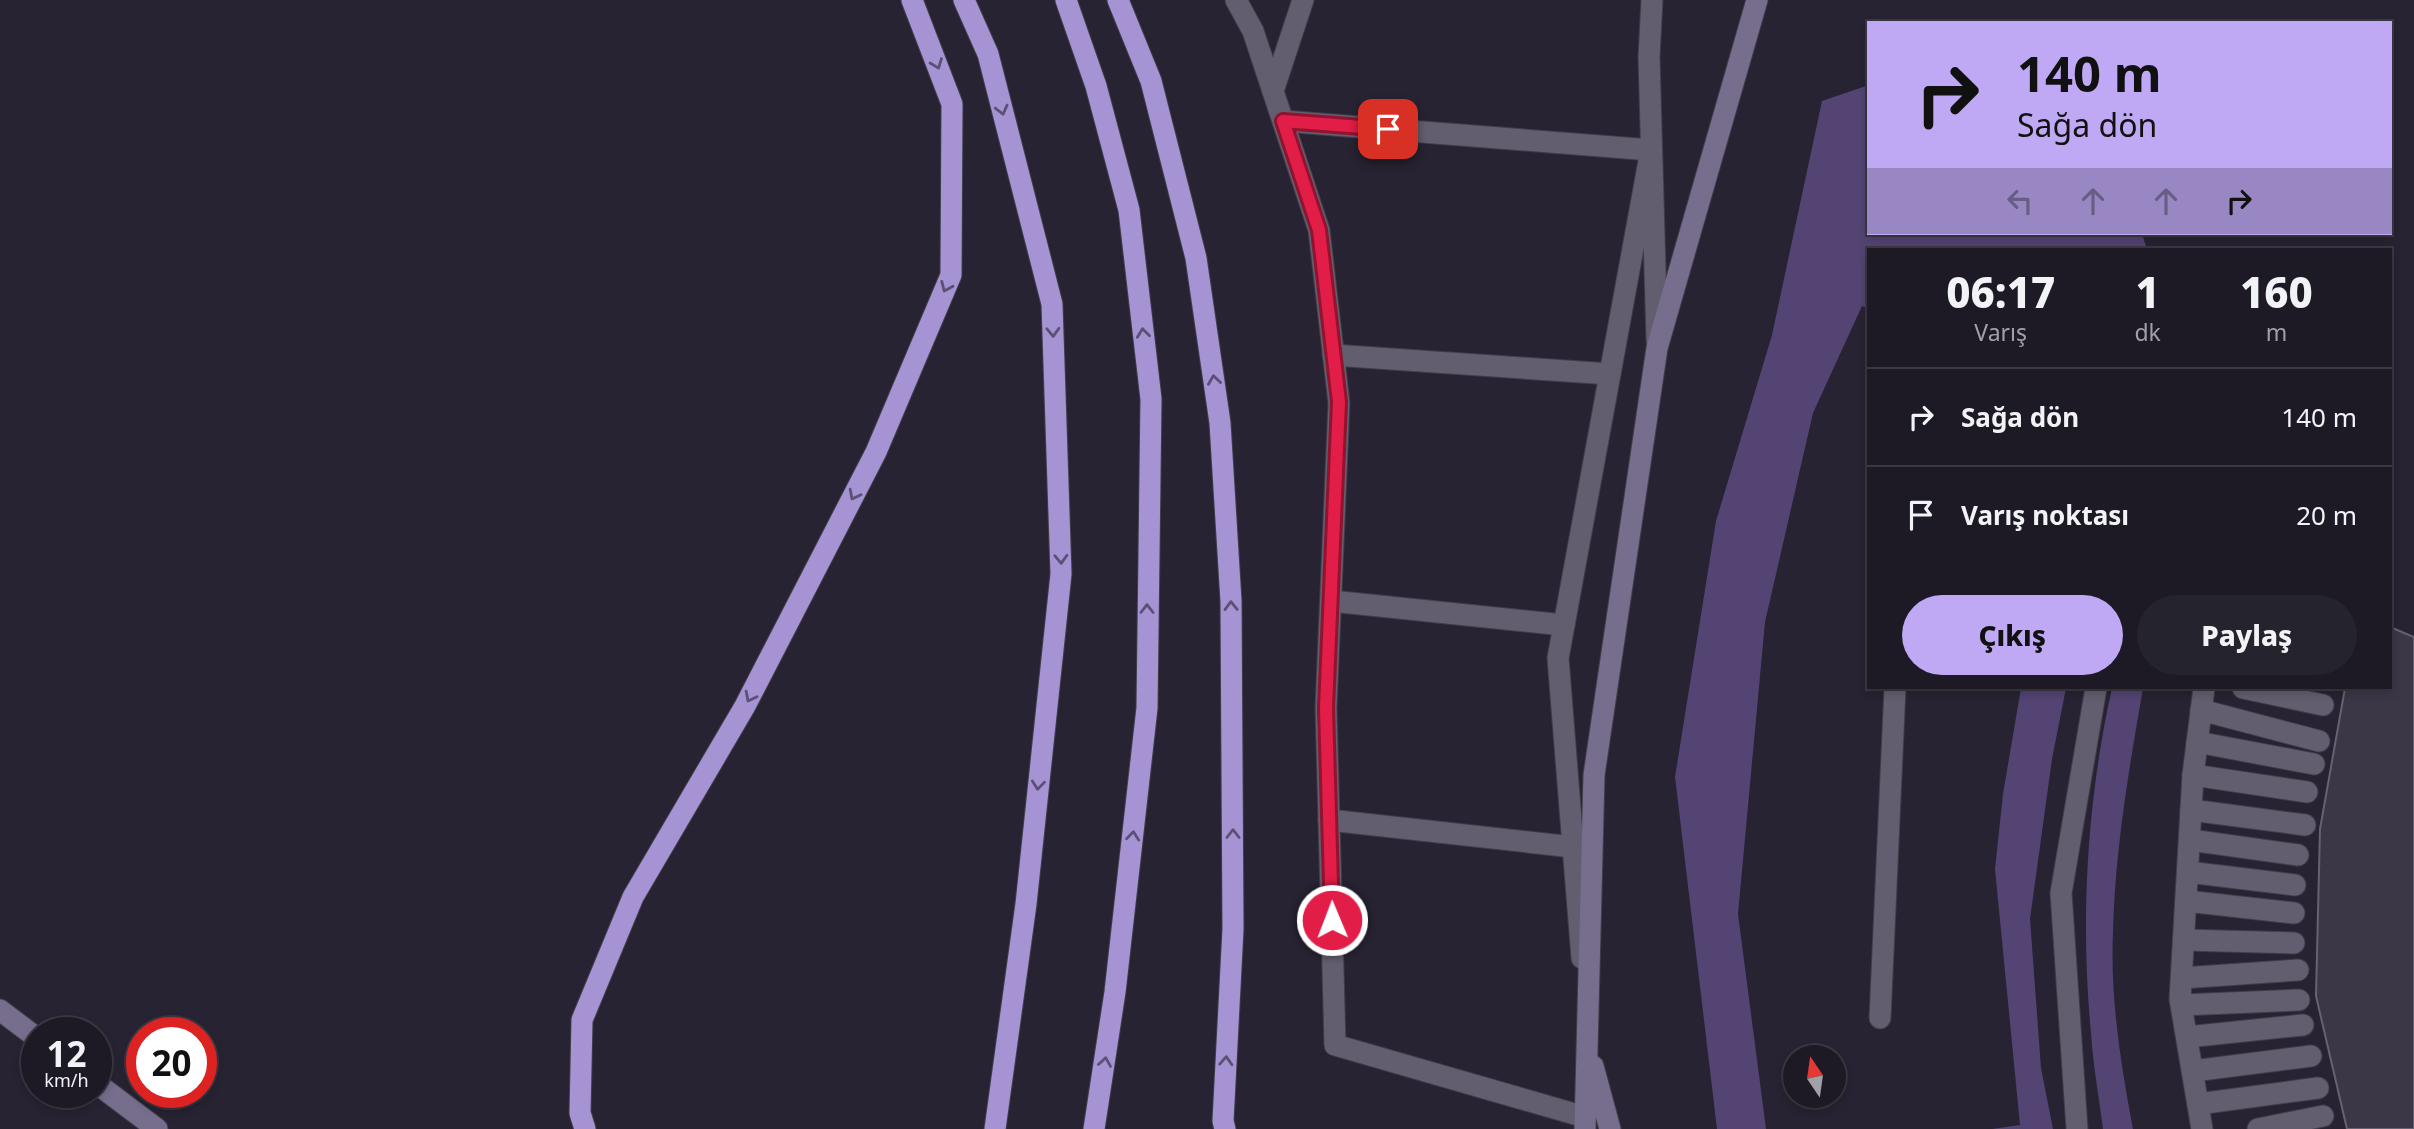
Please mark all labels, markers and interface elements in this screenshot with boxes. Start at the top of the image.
text: 140 m [2017,40,2162,106]
icon: right [1902,49,1993,140]
one-way arrow [929,57,943,69]
pin [1358,99,1418,159]
text: Sağa dön [2017,103,2157,146]
one-way arrow [994,104,1008,116]
icon: arrive [1369,110,1407,148]
icon: left [2001,182,2039,220]
icon: ahead [2074,182,2112,220]
icon: ahead [2147,182,2185,220]
icon: right [2220,182,2258,220]
text: 06:17 [1946,263,2055,320]
text: 1 [2135,263,2160,320]
text: 160 [2240,263,2313,320]
one-way arrow [940,280,954,293]
text: Varış [1974,316,2027,348]
text: dk [2134,316,2161,348]
text: m [2266,316,2287,348]
one-way arrow [1045,326,1060,337]
one-way arrow [1136,327,1151,339]
one-way arrow [1207,374,1222,385]
icon: right [1902,398,1940,436]
text: Sağa dön [1961,399,2079,435]
text: 140 m [2281,399,2357,435]
one-way arrow [848,488,862,500]
icon: arrive [1902,496,1940,534]
text: Varış noktası [1961,497,2129,533]
text: 20 m [2296,497,2357,533]
one-way arrow [1053,554,1068,565]
button: Çıkış [1902,595,2123,675]
button: Paylaş [2137,595,2357,675]
one-way arrow [1223,600,1239,611]
one-way arrow [1139,603,1155,614]
one-way arrow [745,690,758,703]
one-way arrow [1031,779,1046,791]
one-way arrow [1225,828,1241,838]
one-way arrow [1125,830,1140,842]
position arrow [1295,883,1369,957]
speed limit sign: 20 [126,1017,217,1108]
text: 12 [46,1030,87,1077]
north arrow [1783,1045,1846,1108]
map controls [1783,1045,1846,1108]
one-way arrow [1219,1055,1234,1066]
one-way arrow [1097,1056,1112,1067]
text: km/h [44,1068,89,1092]

